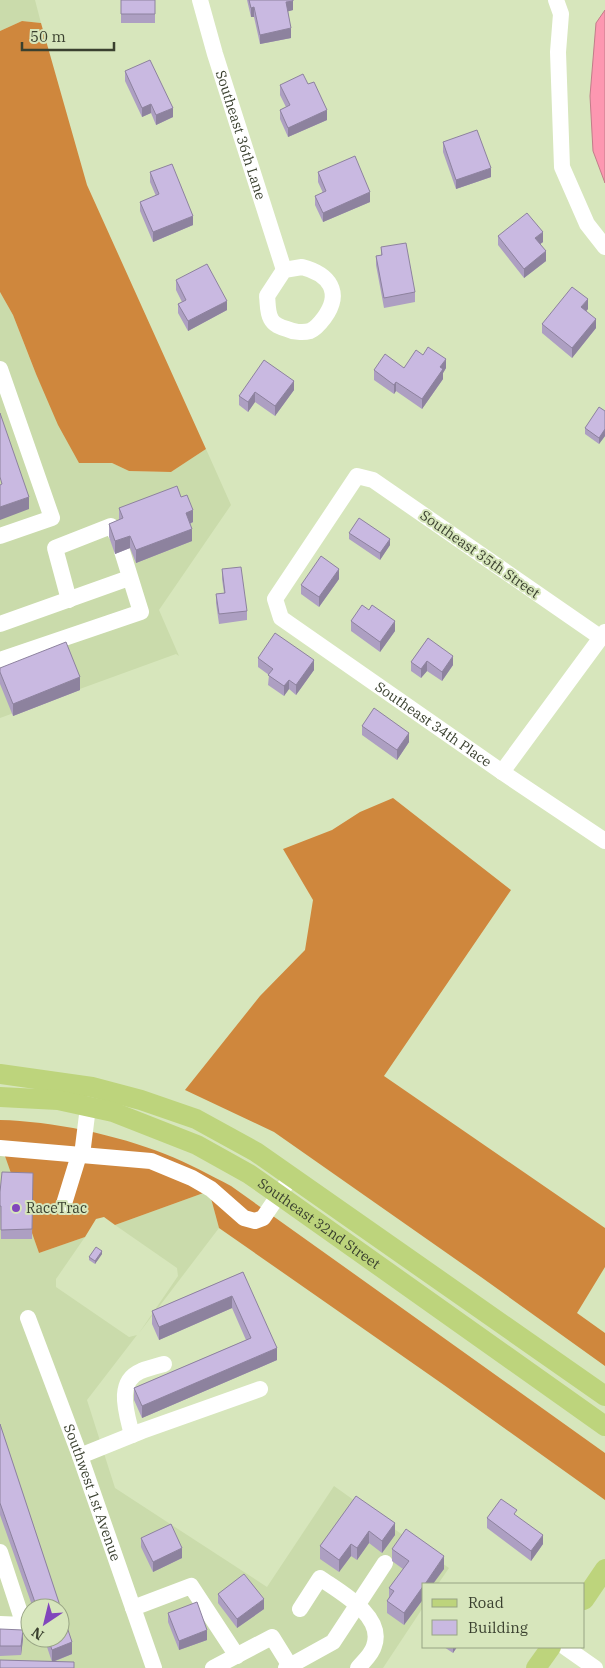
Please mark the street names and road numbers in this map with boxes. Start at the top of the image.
street label: Southeast 36th Lane [212,68,270,202]
street label: Southeast 35th Street [417,506,543,602]
street label: Southeast 34th Place [372,677,495,771]
street label: Southeast 32nd Street [254,1174,384,1273]
street label: Southwest 1st Avenue [60,1421,125,1563]

